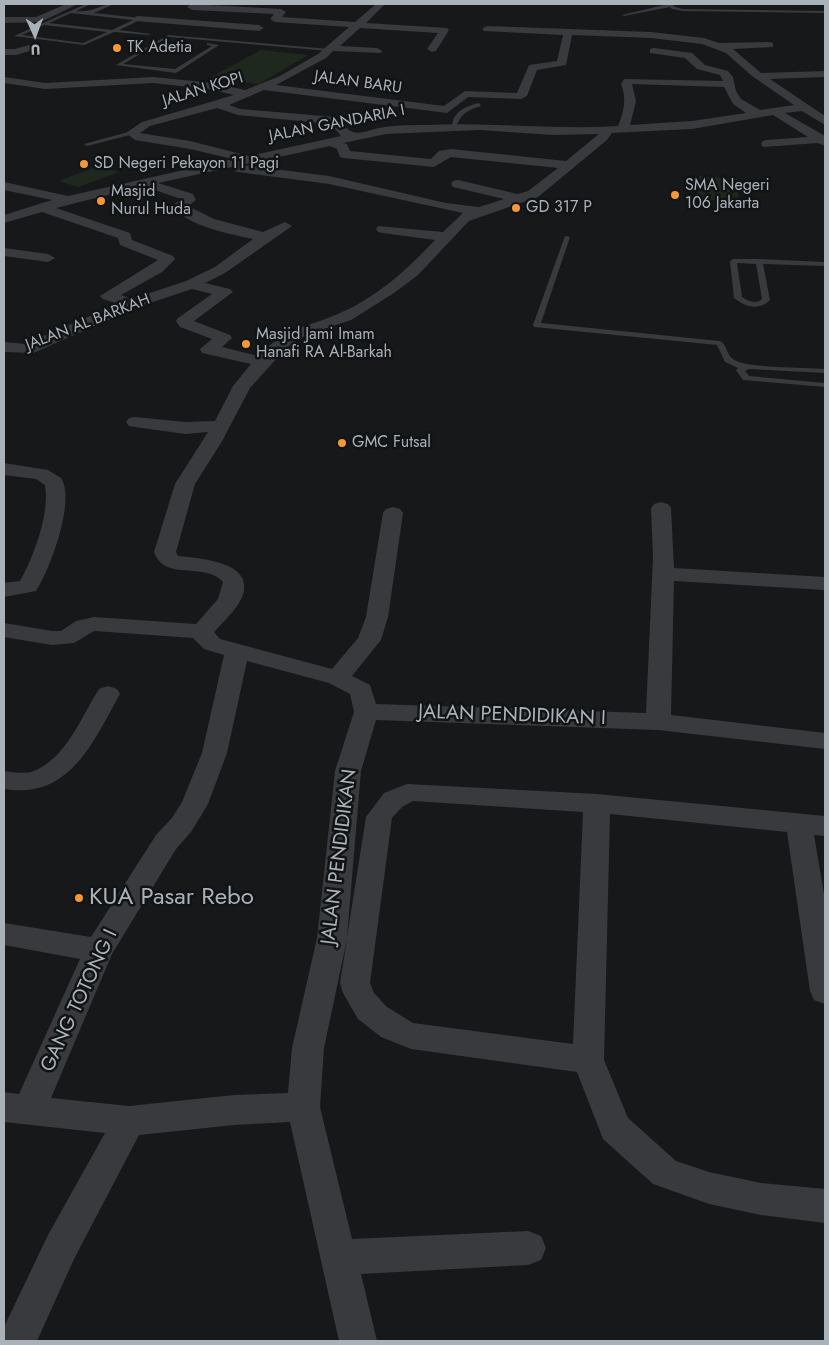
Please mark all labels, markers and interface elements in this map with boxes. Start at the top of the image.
north arrow [10,10,60,60]
place label: TK Adetia [127,38,192,58]
text: U [30,40,41,60]
marker: TK Adetia [111,42,123,54]
street label: JALAN BARU [313,67,403,99]
street label: JALAN KOPI [160,69,246,111]
street label: JALAN GANDARIA I [268,101,406,147]
place label: SD Negeri Pekayon 11 Pagi [94,154,279,174]
marker: SD Negeri Pekayon 11 Pagi [78,158,90,170]
place label: SMA Negeri 106 Jakarta [685,176,770,214]
place label: Masjid Nurul Huda [111,182,191,220]
marker: SMA Negeri 106 Jakarta [669,189,681,201]
marker: Masjid Nurul Huda [95,195,107,207]
place label: GD 317 P [526,198,592,218]
marker: GD 317 P [510,202,522,214]
street label: JALAN AL BARKAH [23,290,153,356]
place label: Masjid Jami Imam Hanafi RA Al-Barkah [256,325,392,363]
marker: Masjid Jami Imam Hanafi RA Al-Barkah [240,338,252,350]
place label: GMC Futsal [352,433,431,453]
marker: GMC Futsal [336,437,348,449]
street label: JALAN PENDIDIKAN I [418,701,606,731]
street label: JALAN PENDIDIKAN [317,768,363,946]
place label: KUA Pasar Rebo [89,884,254,912]
marker: KUA Pasar Rebo [73,892,85,904]
street label: GANG TOTONG I [36,926,124,1076]

